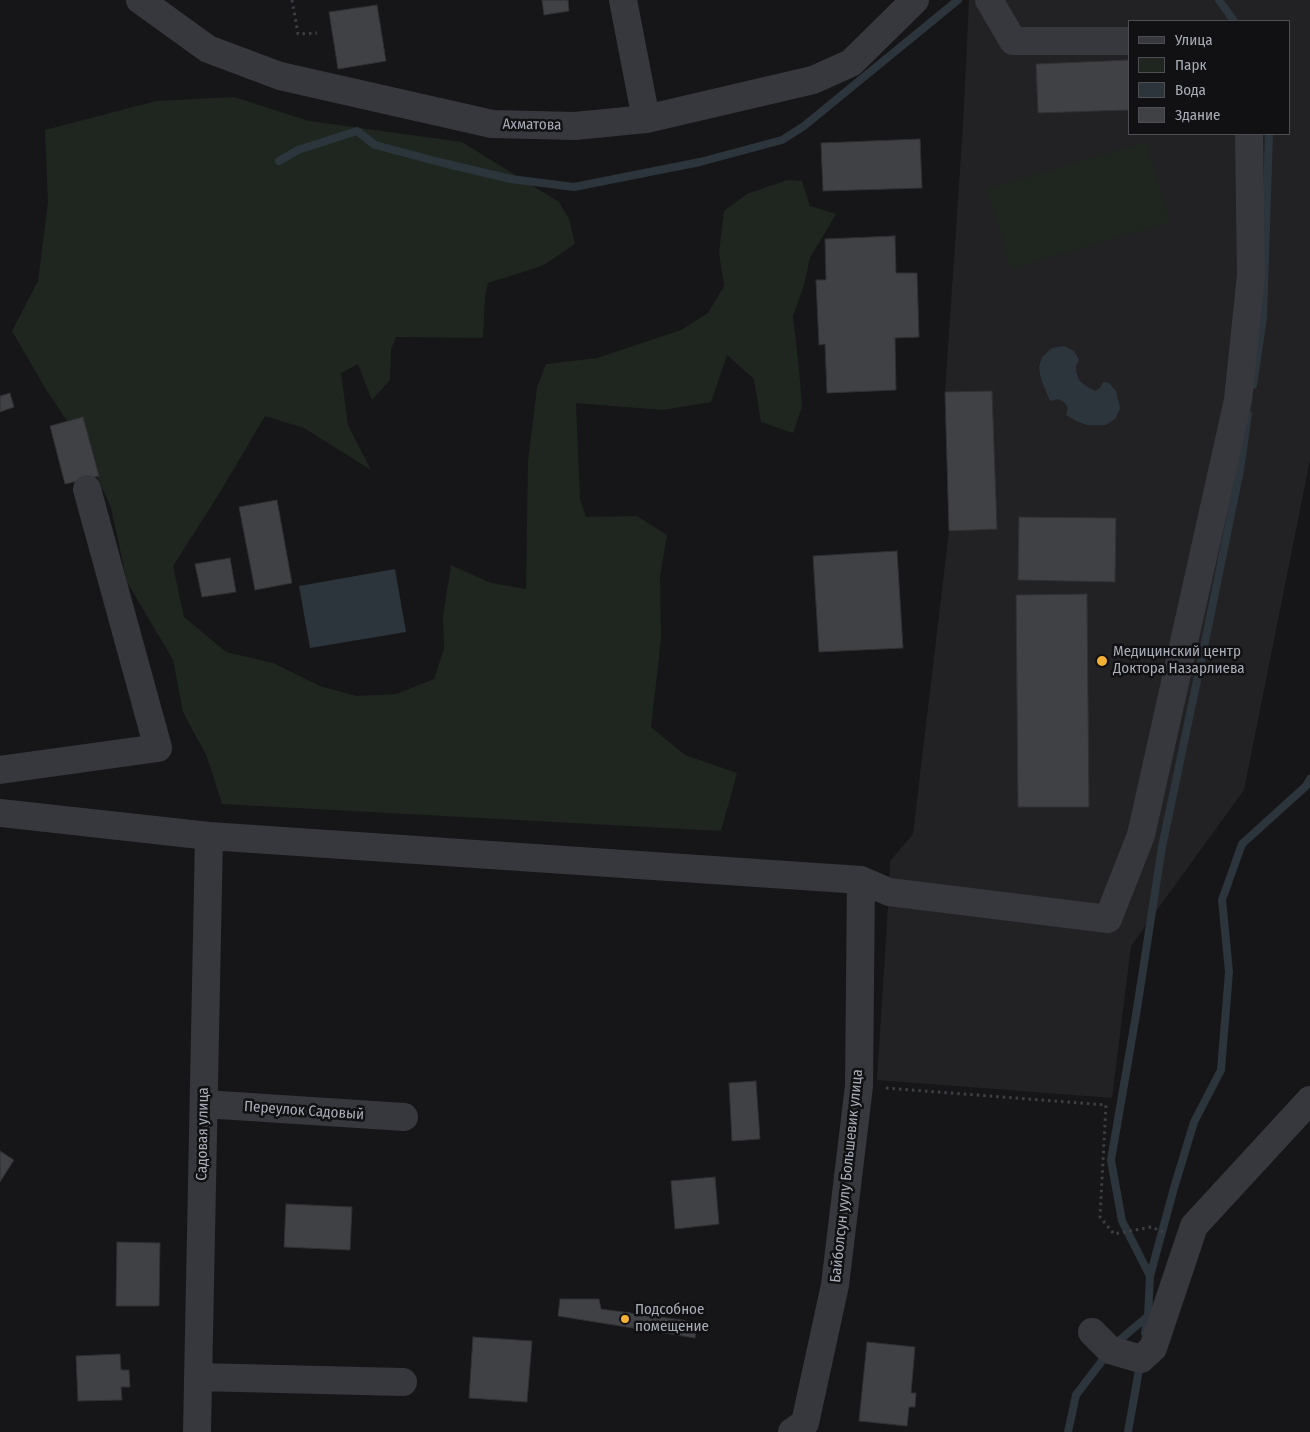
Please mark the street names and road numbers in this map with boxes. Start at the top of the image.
street label: Ахматова [502,115,562,135]
street label: Байболсун уулу Большевик улица [827,1068,867,1284]
street label: Садовая улица [193,1087,213,1181]
street label: Переулок Садовый [243,1098,365,1124]

